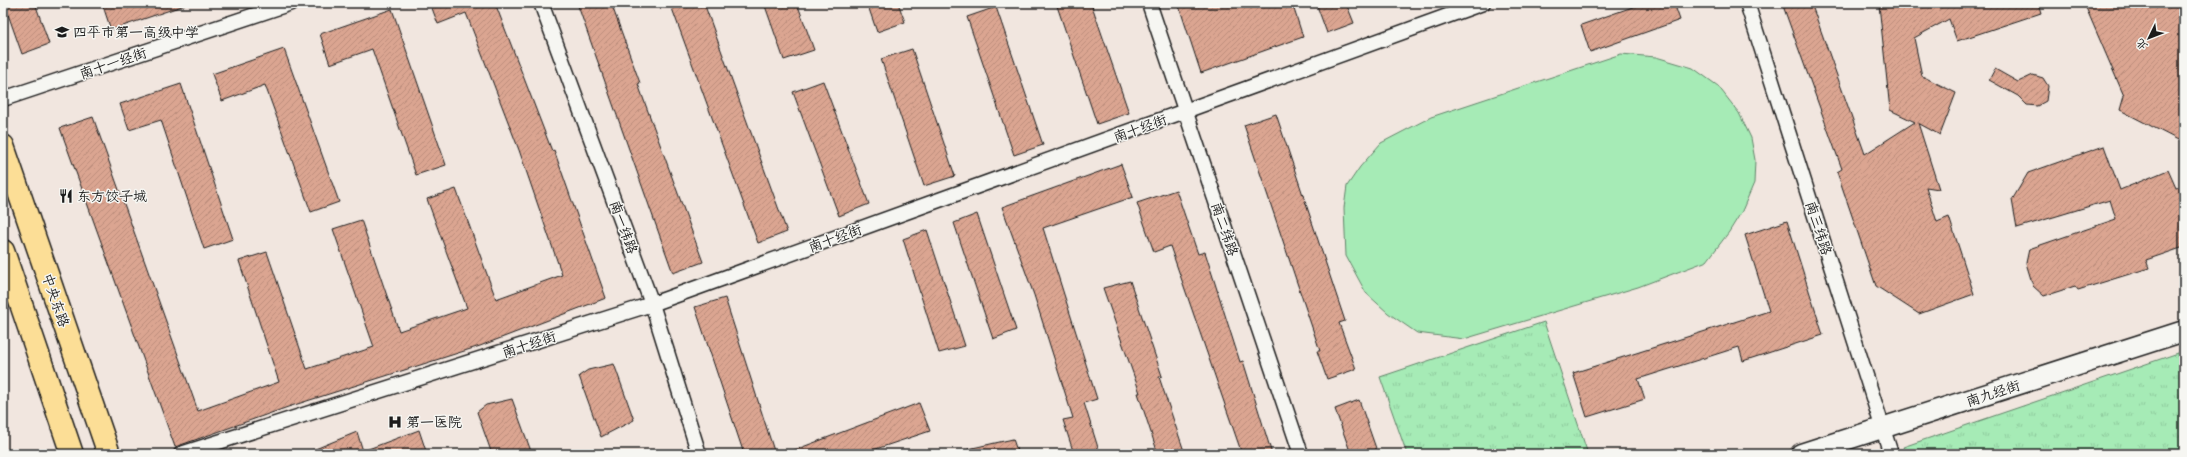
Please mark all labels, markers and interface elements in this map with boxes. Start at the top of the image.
north arrow [2129,18,2169,58]
place label: 四平市第一高级中学 [73,23,199,43]
school or university icon: 四平市第一高级中学 [54,24,70,40]
text: 北 [2133,35,2151,54]
street label: 南十一经街 [77,43,150,85]
street label: 南十经街 [1111,110,1170,148]
place label: 东方饺子城 [77,187,147,207]
restaurant icon: 东方饺子城 [58,188,74,204]
street label: 南一纬路 [604,198,642,257]
street label: 南三纬路 [1800,199,1836,258]
street label: 南二纬路 [1205,200,1243,259]
street label: 南十经街 [806,220,865,258]
street label: 中央东路 [36,271,74,330]
street label: 南十经街 [500,327,559,363]
street label: 南九经街 [1964,376,2023,412]
place label: 第一医院 [406,413,462,433]
hospital icon: 第一医院 [387,414,403,430]

